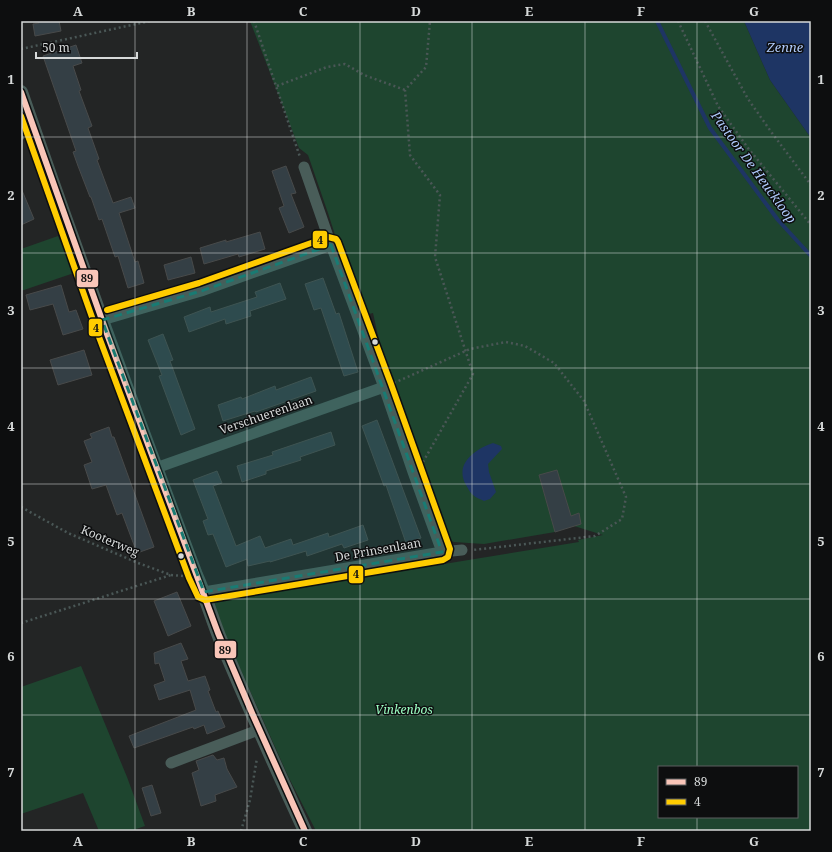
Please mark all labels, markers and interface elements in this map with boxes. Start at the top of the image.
text: A [73,2,83,20]
text: B [187,2,196,20]
text: C [299,2,308,20]
text: D [411,2,421,20]
text: E [525,2,534,20]
text: F [637,2,645,20]
text: G [749,2,759,20]
scale bar [36,34,137,60]
water label: Zenne [766,38,804,56]
text: 50 m [42,39,70,56]
text: 1 [7,70,15,88]
text: 1 [817,70,825,88]
water label: Pastoor De Heuckloop [707,106,801,227]
text: 2 [7,186,15,204]
text: 2 [817,186,825,204]
line badge: 4 [312,230,328,249]
text: 4 [317,232,323,247]
line badge: 89 [76,269,99,288]
text: 89 [81,270,93,285]
text: 3 [7,301,15,319]
text: 3 [817,301,825,319]
line badge: 4 [88,318,103,337]
text: 4 [93,320,99,335]
unlabelled marker [370,337,380,347]
street label: Verschuerenlaan [217,391,315,438]
text: 4 [7,417,15,435]
text: 4 [817,417,825,435]
street label: Kooterweg [79,521,142,561]
text: 5 [7,532,15,550]
text: 5 [817,532,825,550]
street label: De Prinsenlaan [333,534,423,565]
unlabelled marker [176,551,186,561]
line badge: 4 [348,565,364,584]
text: 4 [353,566,359,581]
line badge: 89 [214,640,237,659]
text: 89 [219,642,231,657]
text: 6 [7,647,15,665]
text: 6 [817,647,825,665]
park label: Vinkenbos [375,701,433,718]
text: 7 [7,763,15,781]
text: 7 [817,763,825,781]
legend [658,766,798,818]
text: 89 [694,773,707,790]
text: 4 [694,793,701,810]
text: A [73,832,83,850]
text: B [187,832,196,850]
text: C [299,832,308,850]
text: D [411,832,421,850]
text: E [525,832,534,850]
text: F [637,832,645,850]
text: G [749,832,759,850]

